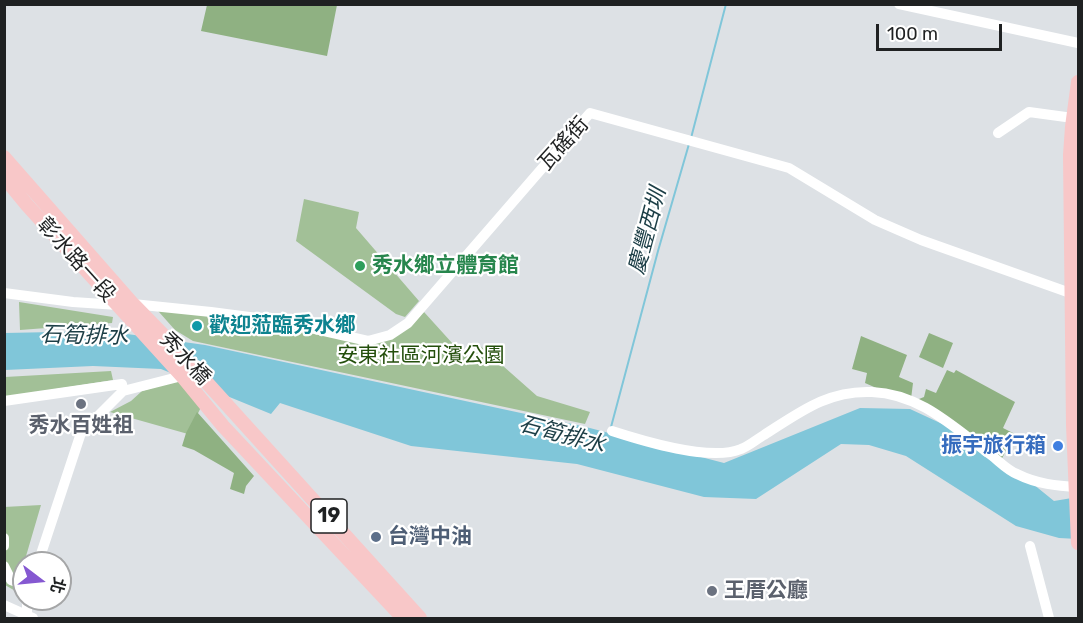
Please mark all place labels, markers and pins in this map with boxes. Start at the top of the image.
place label: 秀水鄉立體育館 [372,253,519,279]
marker: 秀水鄉立體育館 [353,259,367,273]
place label: 歡迎蒞臨秀水鄉 [209,313,356,339]
marker: 歡迎蒞臨秀水鄉 [190,319,204,333]
marker: 秀水百姓祖 [74,397,88,411]
place label: 秀水百姓祖 [29,413,133,439]
place label: 振宇旅行箱 [941,433,1046,459]
marker: 振宇旅行箱 [1051,439,1065,453]
place label: 台灣中油 [388,524,472,550]
marker: 台灣中油 [369,530,383,544]
place label: 王厝公廳 [724,578,808,604]
marker: 王厝公廳 [705,584,719,598]

